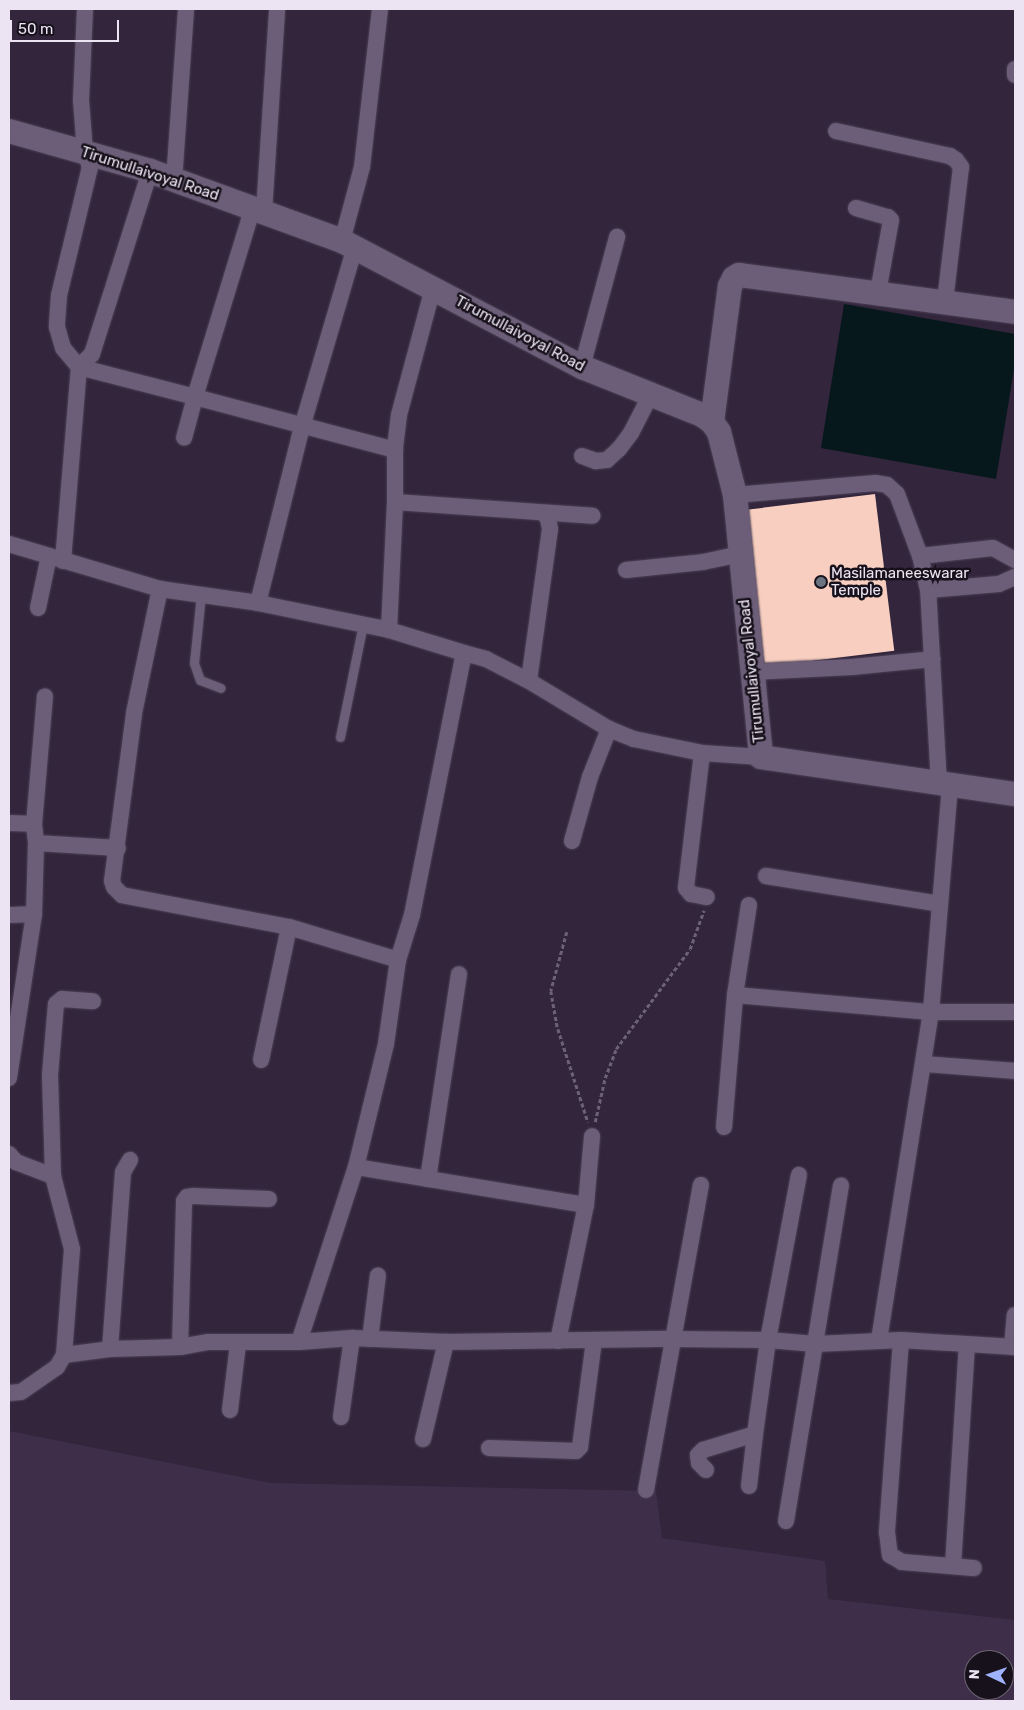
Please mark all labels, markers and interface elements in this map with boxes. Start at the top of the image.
scale bar [12,10,121,42]
text: 50 m [18,20,53,38]
street label: Tirumullaivoyal Road [79,143,221,205]
street label: Tirumullaivoyal Road [452,292,588,376]
place label: Masilamaneeswarar Temple [831,564,969,599]
marker: Masilamaneeswarar Temple [815,576,827,588]
street label: Tirumullaivoyal Road [736,598,768,744]
north arrow [964,1650,1014,1700]
text: N [966,1669,983,1680]

